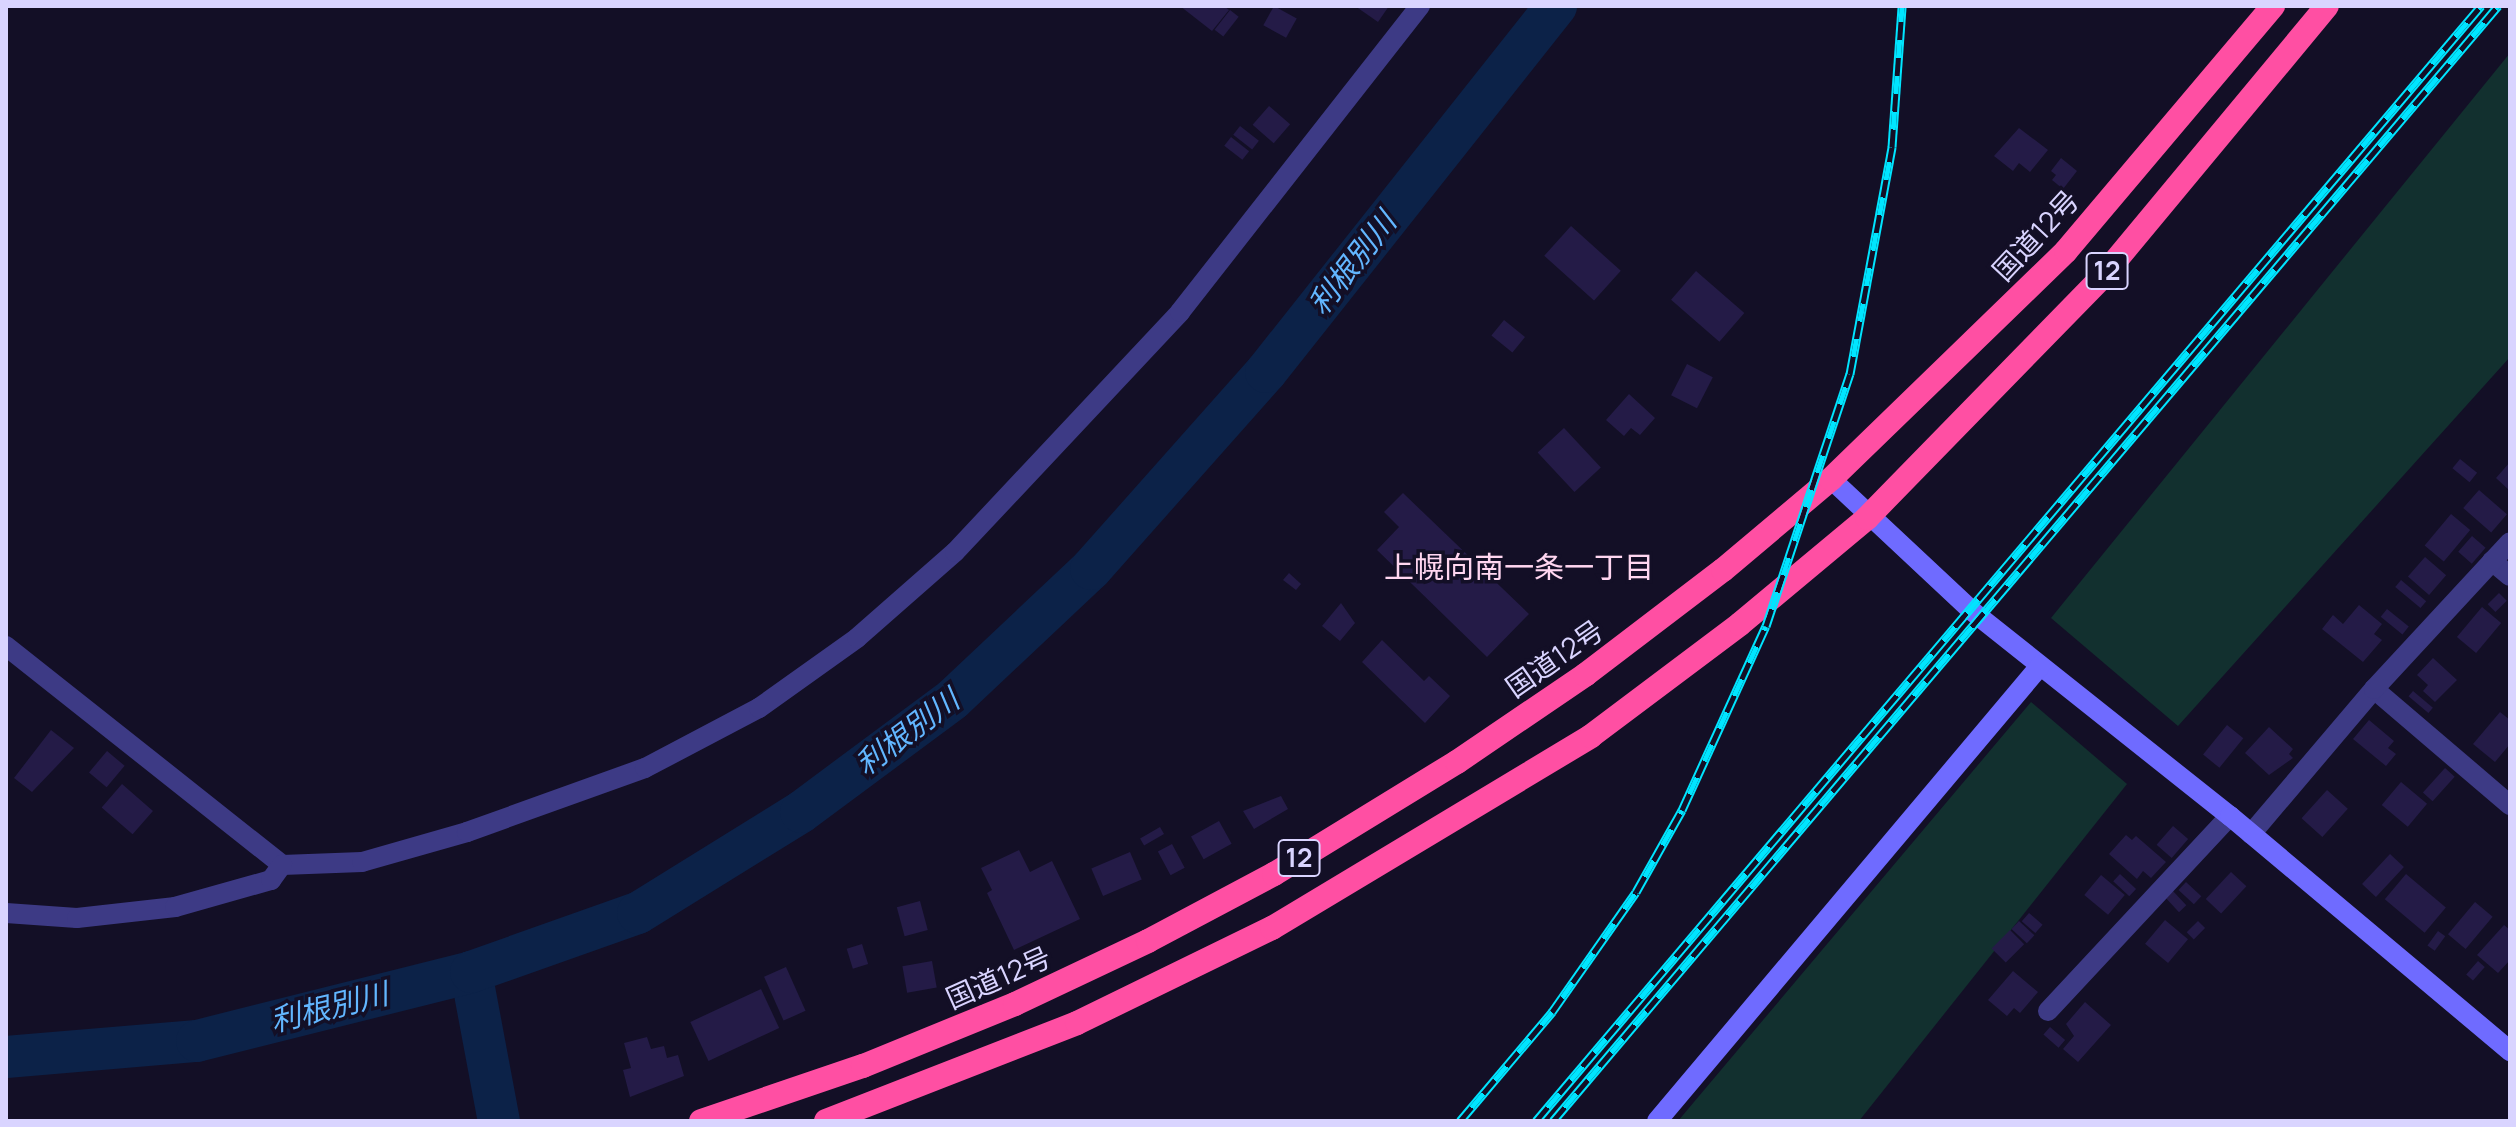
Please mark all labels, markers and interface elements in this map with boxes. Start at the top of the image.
street label: 国道12号 [1985,183,2085,287]
water label: 利根別川 [1301,205,1403,321]
road number: 12 [2085,249,2129,293]
district label: 上幌向南一条一丁目 [1384,549,1654,585]
street label: 国道12号 [1499,612,1609,704]
water label: 利根別川 [848,682,966,782]
road number: 12 [1277,836,1321,880]
street label: 国道12号 [941,939,1055,1015]
water label: 利根別川 [266,975,392,1039]

